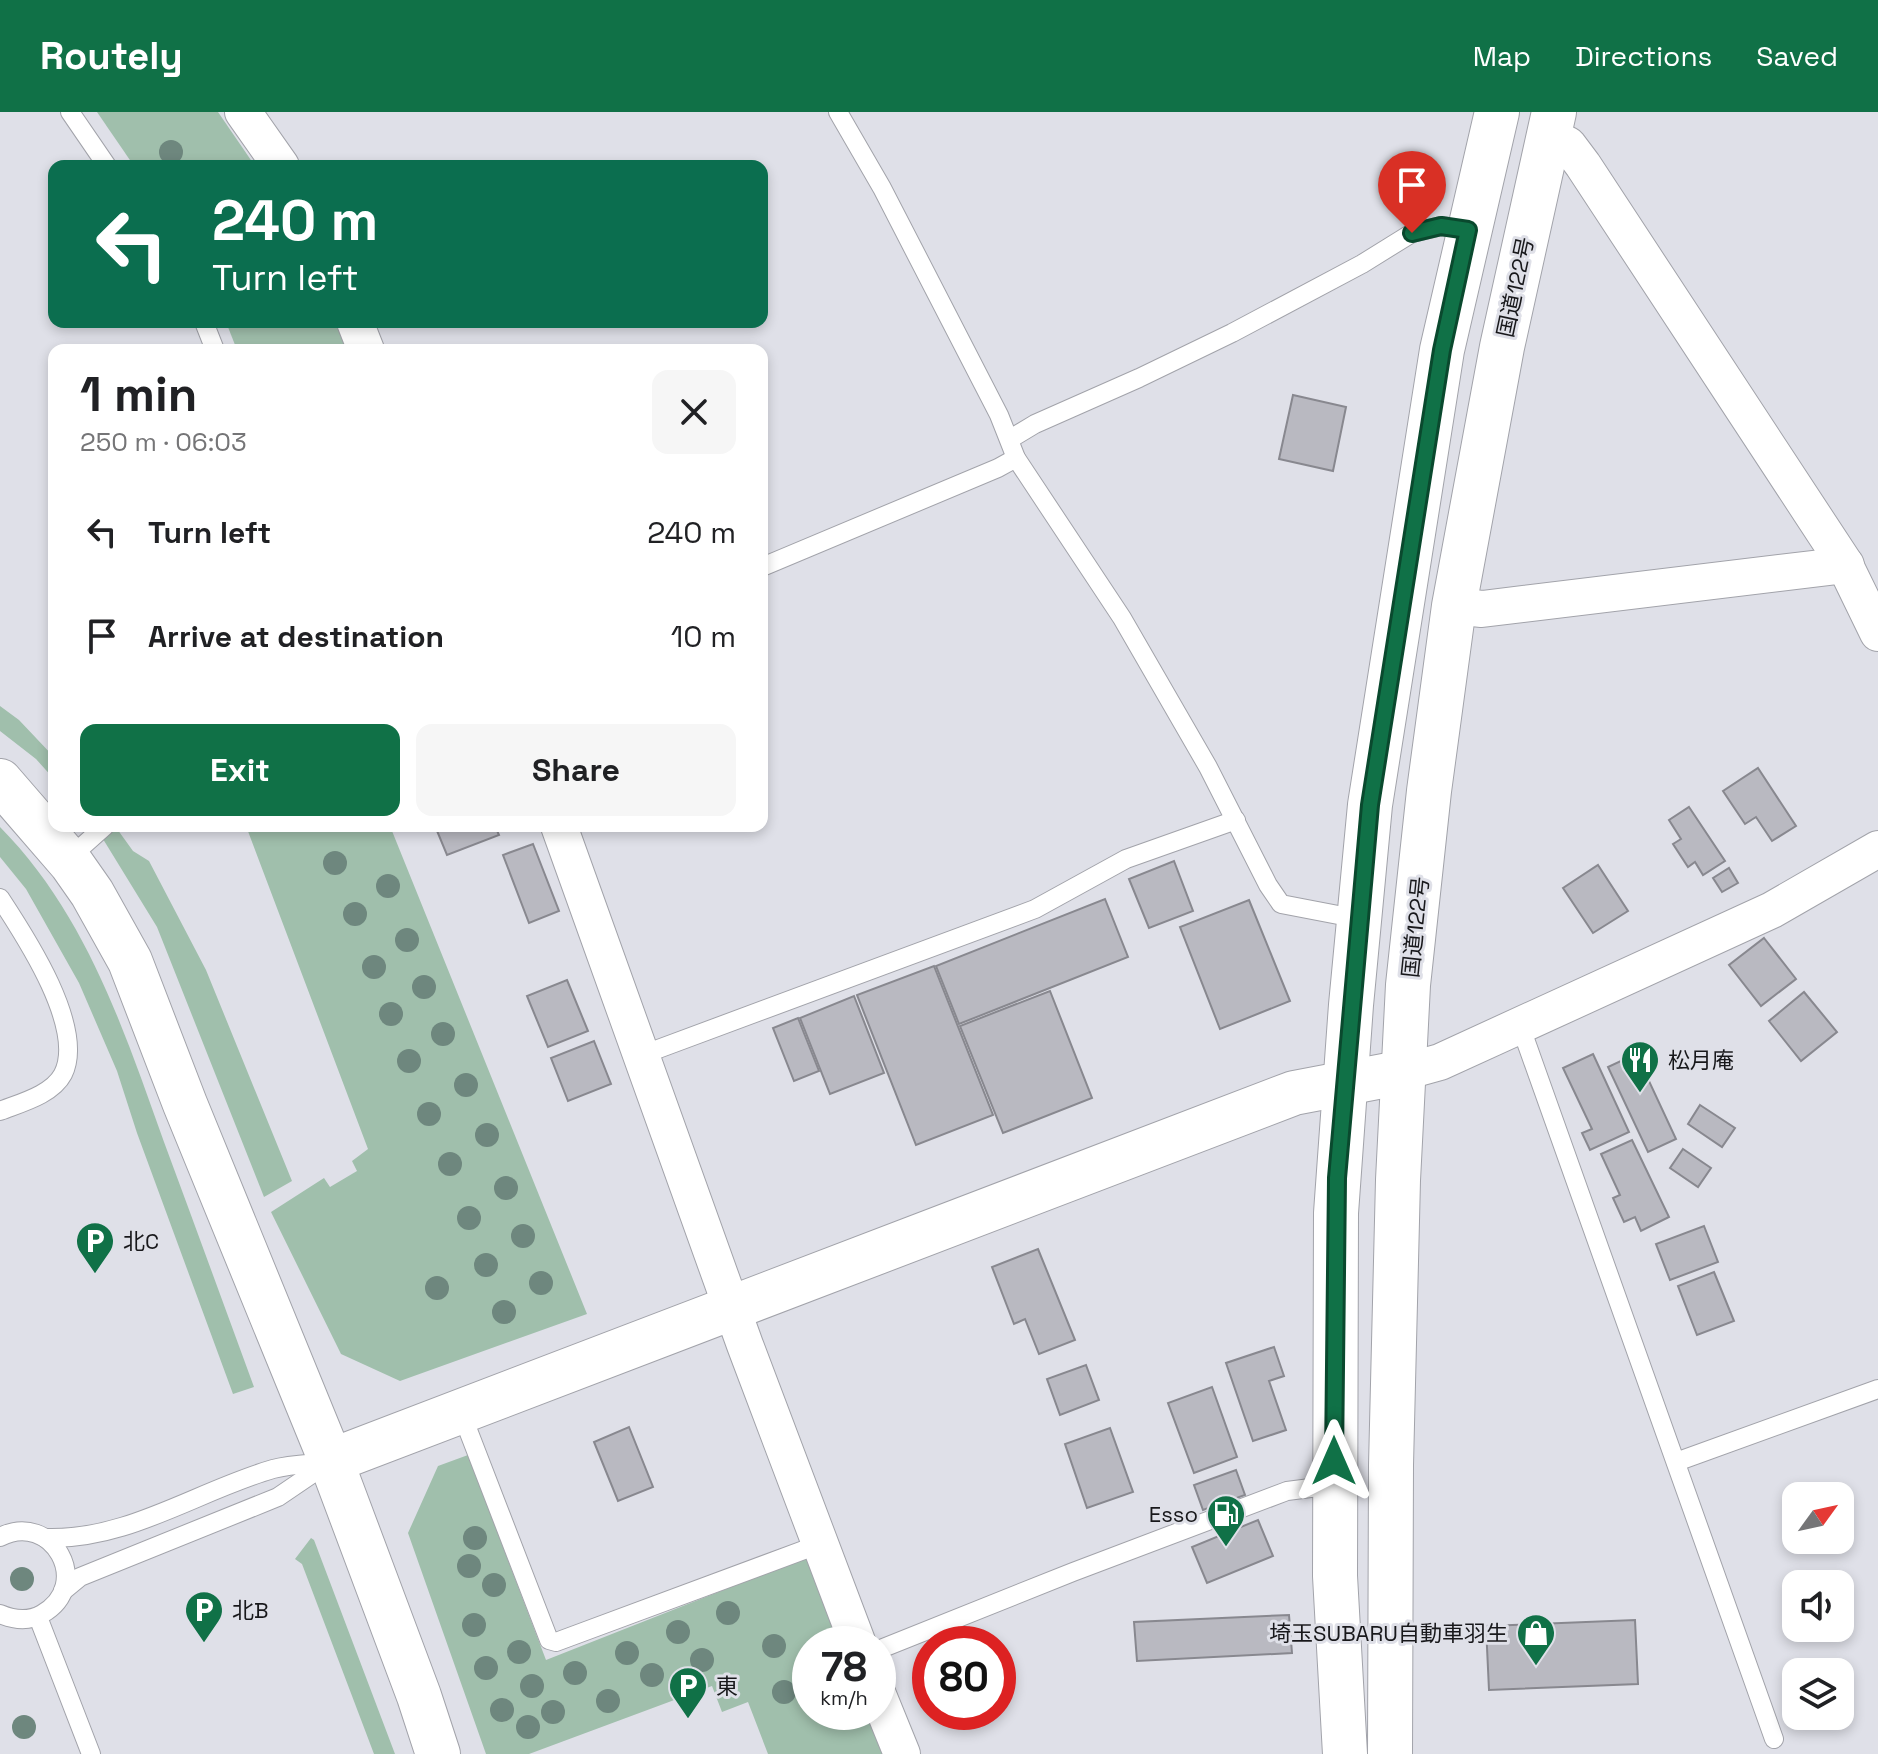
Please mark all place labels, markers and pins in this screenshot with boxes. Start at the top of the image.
pin [1378,151,1446,233]
restaurant icon: 松月庵 [1619,1039,1661,1094]
place label: 松月庵 [1668,1046,1734,1074]
parking icon: 北C [74,1220,116,1275]
place label: 北C [123,1227,159,1255]
fuel station icon: Esso [1205,1493,1247,1548]
place label: Esso [1149,1500,1198,1528]
parking icon: 北B [183,1589,225,1644]
place label: 北B [232,1596,269,1624]
shop icon: 埼玉SUBARU自動車羽生 [1515,1612,1557,1667]
place label: 埼玉SUBARU自動車羽生 [1269,1619,1508,1647]
parking icon: 東 [667,1665,709,1720]
place label: 東 [716,1672,738,1700]

